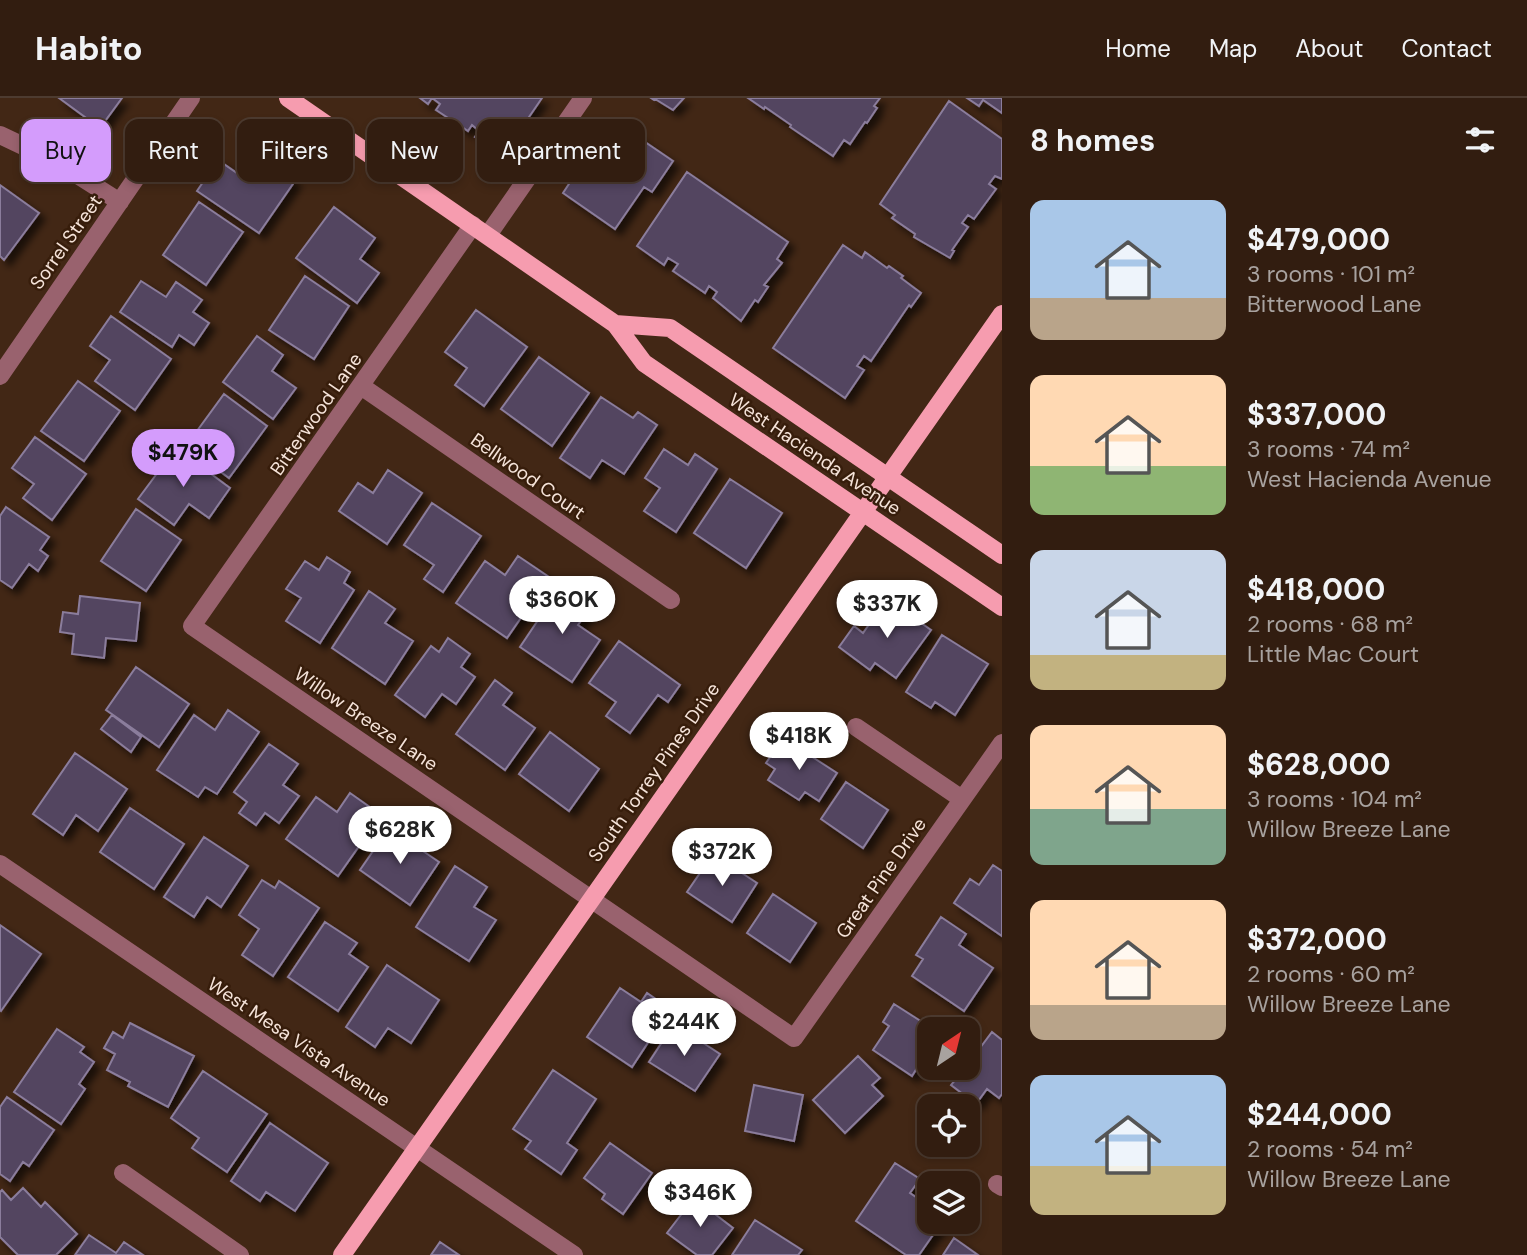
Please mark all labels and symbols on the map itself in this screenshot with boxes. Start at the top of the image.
street label: Sorrel Street [24,190,108,294]
street label: Bitterwood Lane [264,348,368,480]
street label: West Hacienda Avenue [724,387,906,521]
street label: Bellwood Court [466,427,590,525]
pin: $479K [134,430,232,489]
pin: $360K [513,576,611,636]
pin: $337K [838,580,936,640]
street label: Willow Breeze Lane [289,662,443,776]
street label: South Torrey Pines Drive [583,677,725,867]
pin: $418K [750,712,848,772]
pin: $628K [351,806,449,866]
street label: Great Pine Drive [830,813,932,943]
pin: $372K [673,828,771,888]
street label: West Mesa Vista Avenue [203,971,395,1113]
pin: $244K [635,998,733,1058]
north arrow [917,1017,980,1080]
pin: $346K [651,1170,749,1229]

